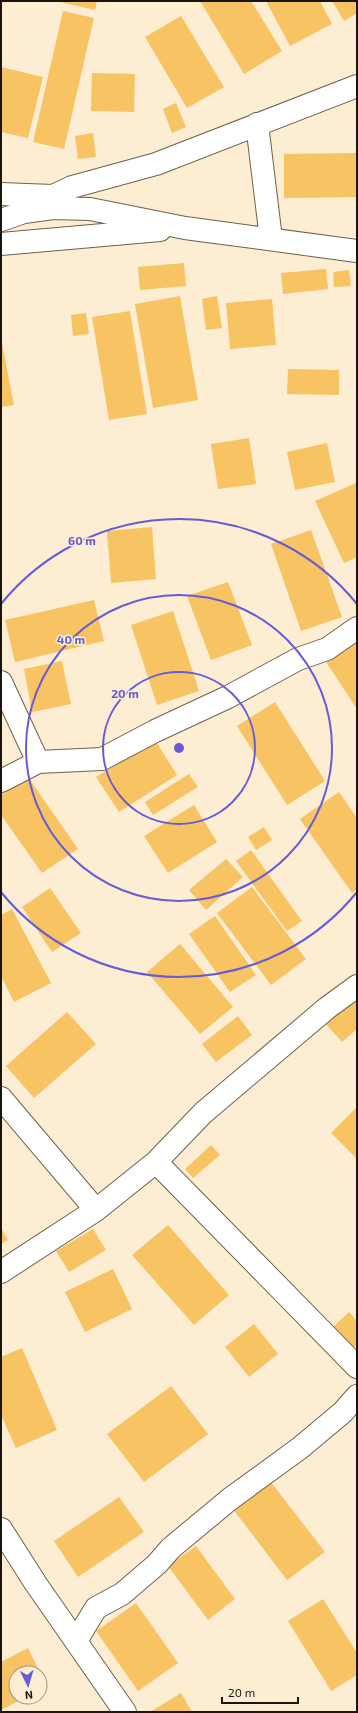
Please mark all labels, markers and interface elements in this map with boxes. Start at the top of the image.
text: 60 m [68,533,96,547]
text: 40 m [57,632,85,646]
text: 20 m [111,686,139,700]
centre of rings [172,741,186,755]
north arrow [8,1665,48,1705]
scale bar [222,1679,298,1705]
text: 20 m [228,1685,255,1699]
text: N [24,1689,33,1702]

